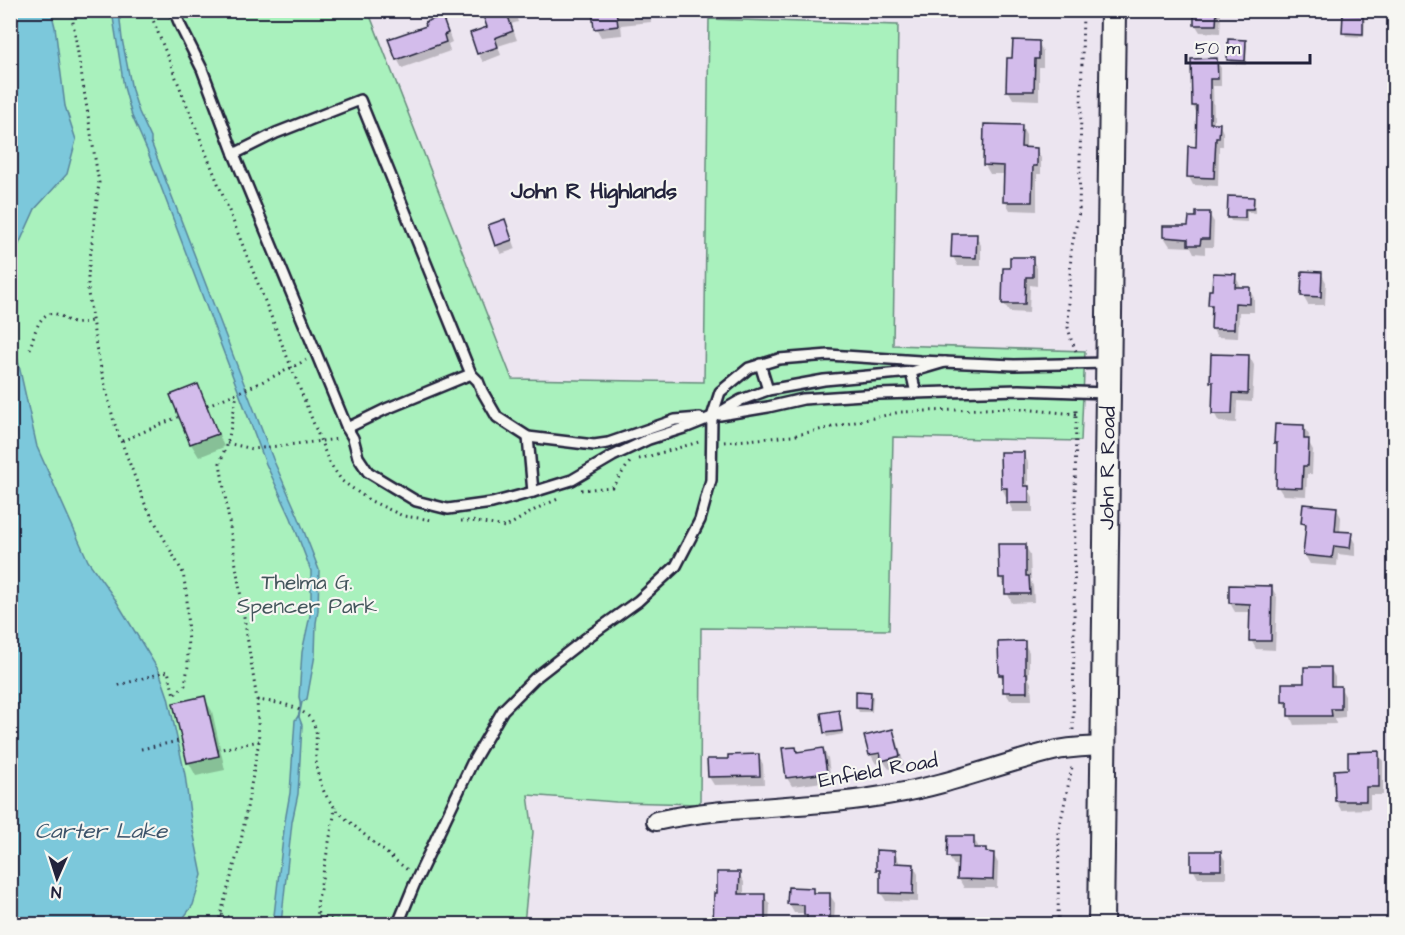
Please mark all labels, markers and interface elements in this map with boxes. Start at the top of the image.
scale bar [1186,27,1310,65]
text: 50 m [1195,36,1240,61]
district label: John R Highlands [510,176,677,208]
street label: John R Road [1092,406,1123,530]
park label: Thelma G. Spencer Park [237,568,377,622]
street label: Enfield Road [816,746,940,795]
water label: Carter Lake [35,816,168,847]
north arrow [27,848,87,908]
text: N [51,881,62,903]

